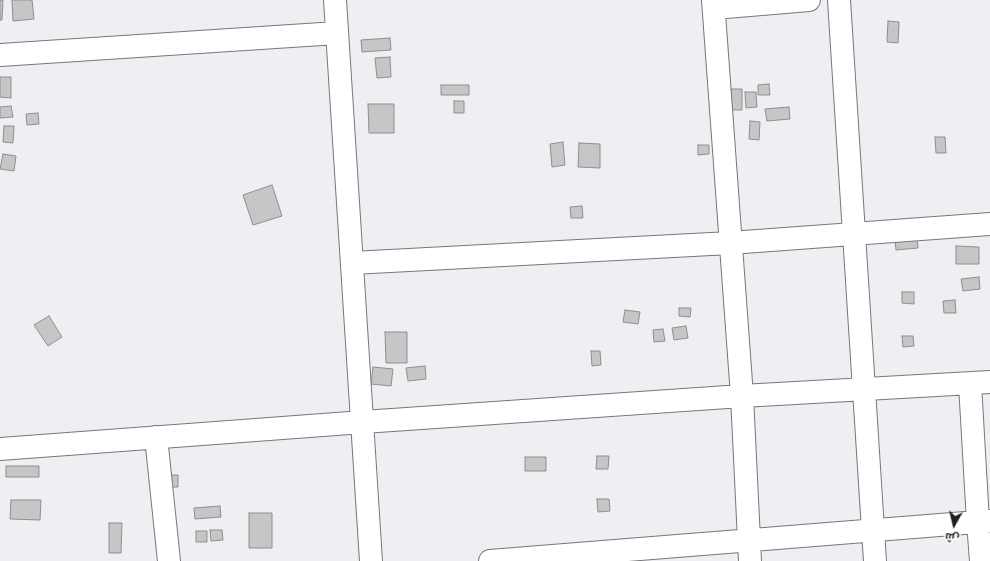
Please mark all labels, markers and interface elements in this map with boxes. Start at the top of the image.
north arrow [934,505,974,545]
text: ش [944,529,960,545]

